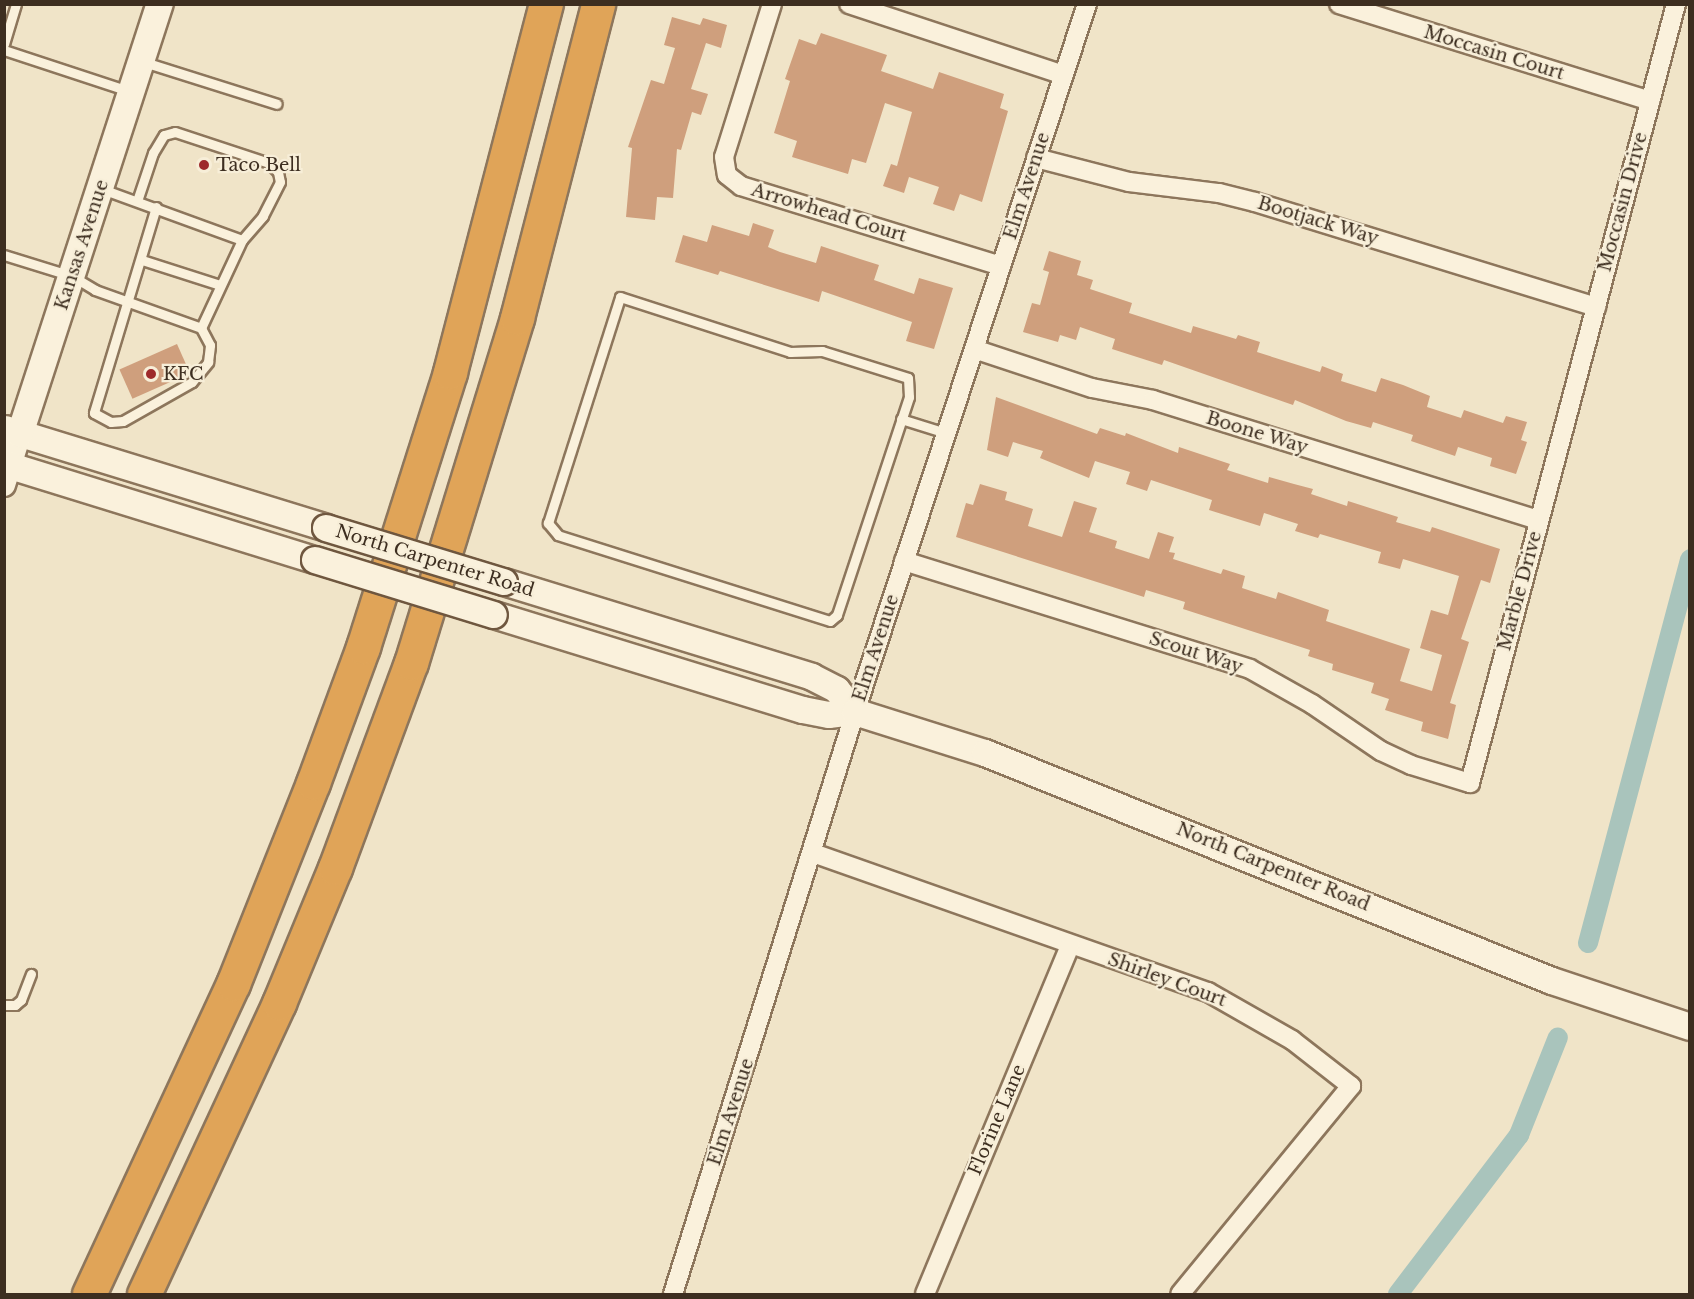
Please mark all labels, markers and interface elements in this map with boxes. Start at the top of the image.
street label: Moccasin Court [1421,21,1567,85]
street label: Elm Avenue [999,129,1055,243]
street label: Moccasin Drive [1594,130,1652,274]
place label: Taco Bell [216,154,301,176]
marker: Taco Bell [197,158,211,172]
street label: Kansas Avenue [51,177,113,313]
street label: Arrowhead Court [749,179,909,247]
street label: Bootjack Way [1255,192,1381,250]
place label: KFC [163,363,204,385]
marker: KFC [144,367,158,381]
street label: Boone Way [1203,407,1311,459]
street label: North Carpenter Road [333,520,537,602]
street label: Marble Drive [1494,529,1546,653]
street label: Elm Avenue [848,591,904,705]
street label: Scout Way [1146,628,1246,678]
street label: North Carpenter Road [1173,818,1373,916]
street label: Shirley Court [1105,948,1229,1012]
street label: Elm Avenue [703,1055,759,1169]
street label: Florine Lane [964,1061,1030,1179]

